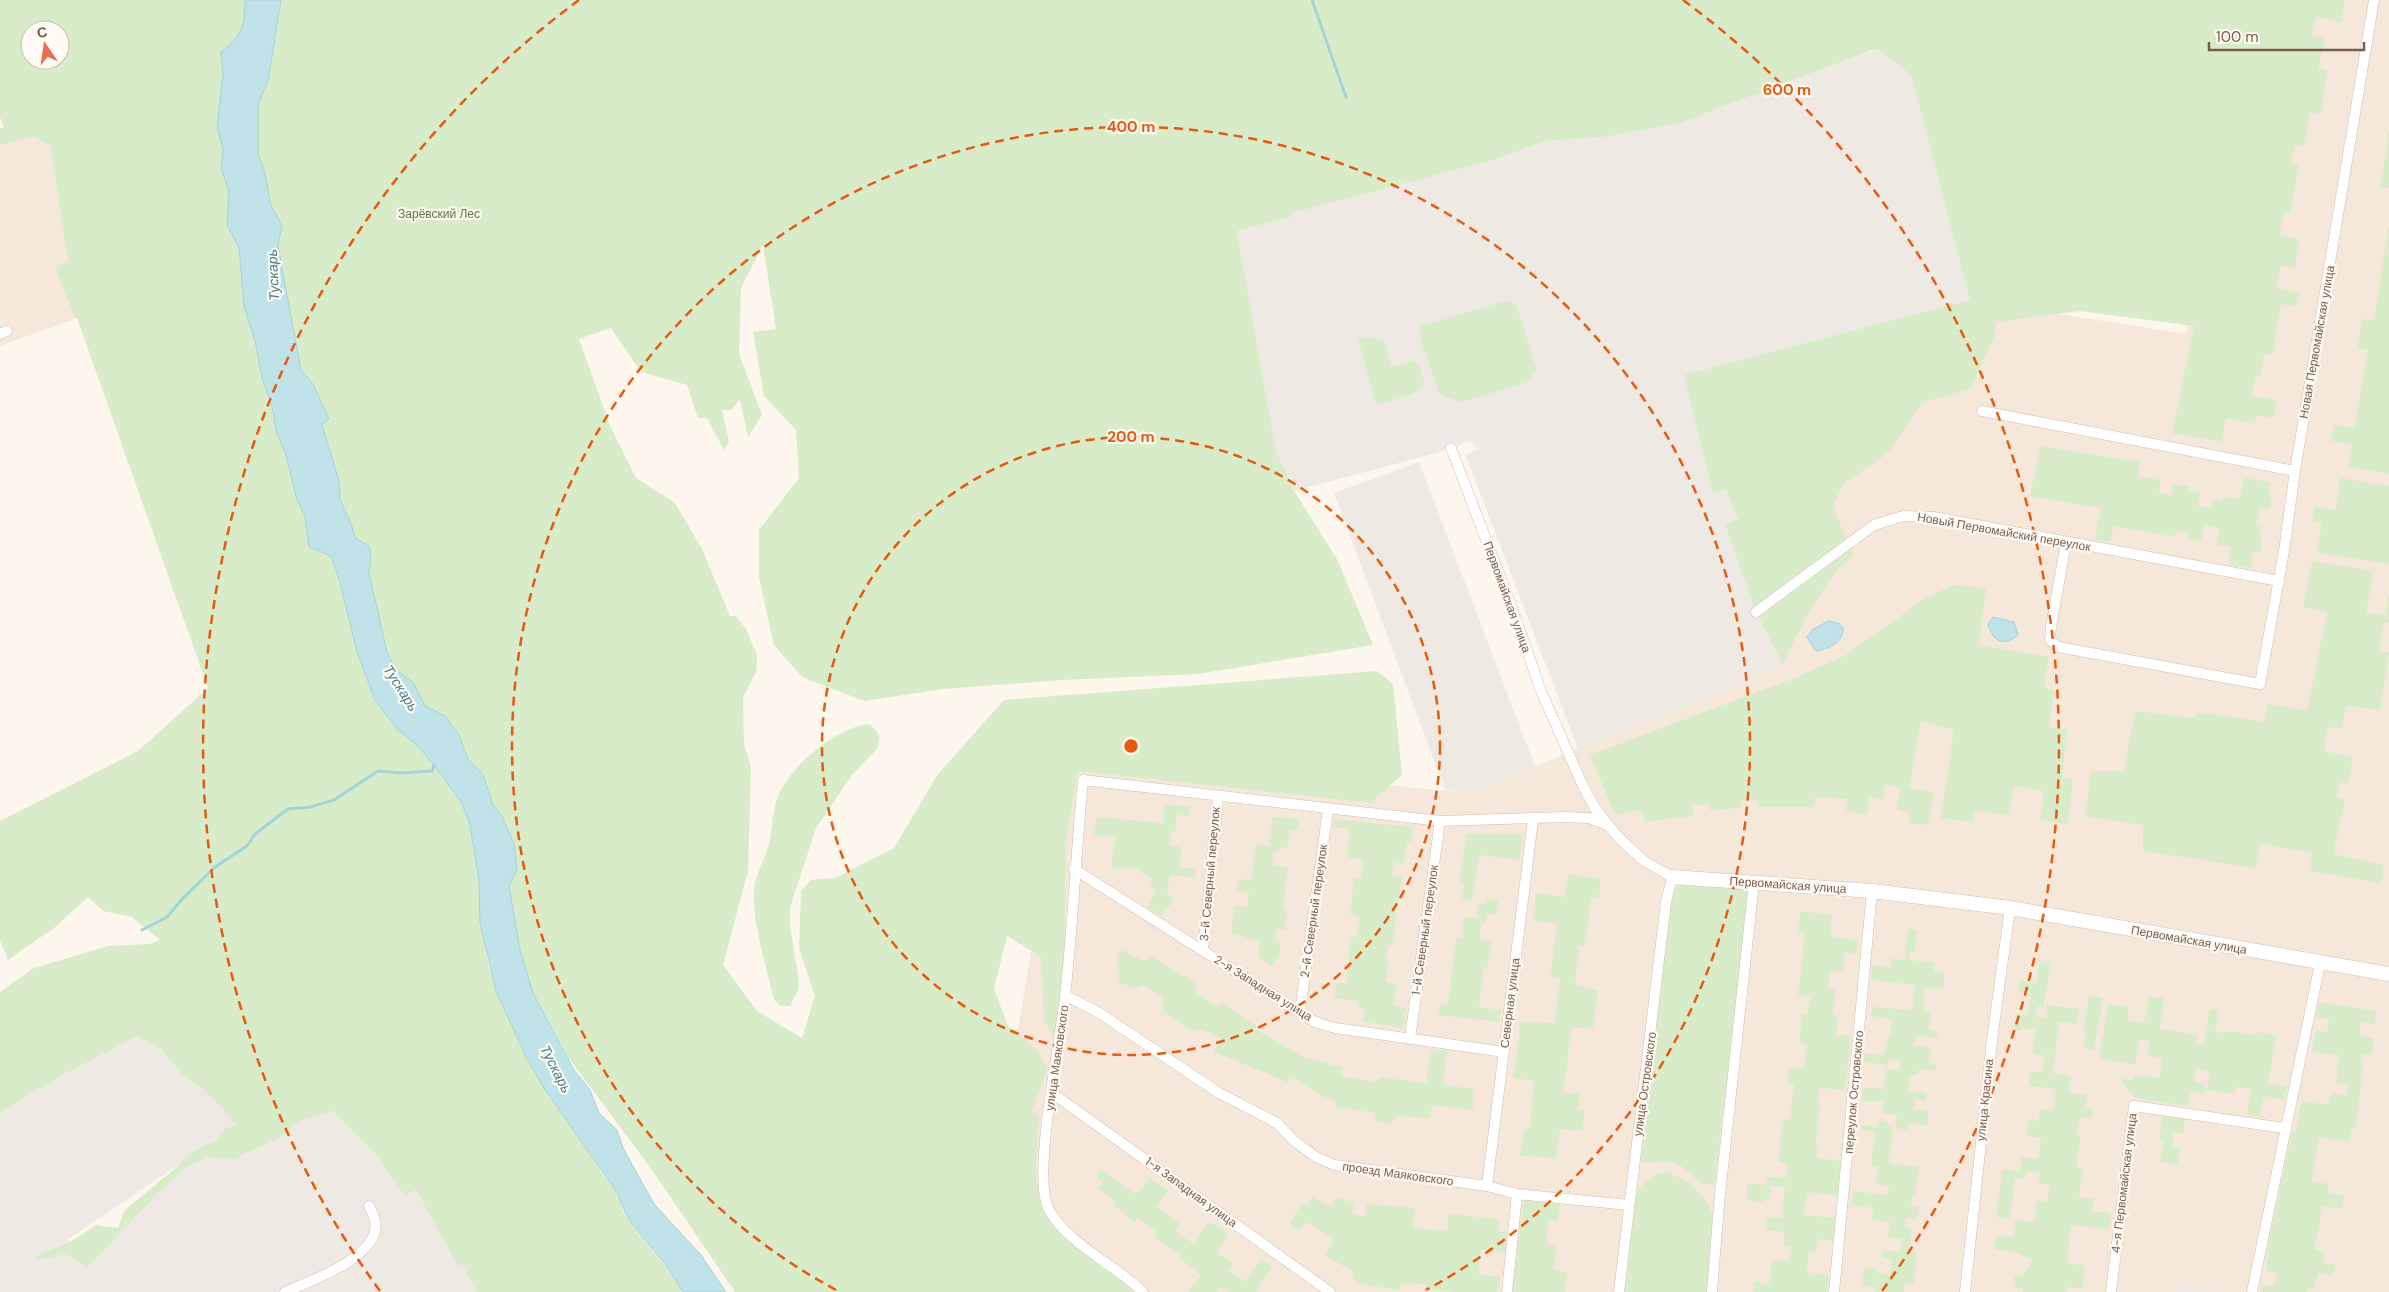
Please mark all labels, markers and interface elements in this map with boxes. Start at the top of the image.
north arrow [20,20,70,70]
scale bar [2209,20,2364,52]
text: С [35,22,49,42]
text: 100 m [2216,27,2259,47]
text: 600 m [1763,80,1811,100]
text: 400 m [1107,117,1155,137]
park label: Зарёвский Лес [398,206,480,222]
water label: Тускарь [263,249,283,301]
street label: Новая Первомайская улица [2296,264,2338,420]
text: 200 m [1107,427,1155,447]
street label: Новый Первомайский переулок [1916,509,2093,555]
street label: Первомайская улица [1479,539,1535,655]
water label: Тускарь [379,661,423,715]
centre of rings [1122,737,1140,755]
street label: 3-й Северный переулок [1196,805,1224,942]
street label: 2-й Северный переулок [1297,843,1331,979]
street label: 1-й Северный переулок [1408,863,1442,996]
street label: Первомайская улица [1729,873,1847,897]
street label: Первомайская улица [2130,922,2249,958]
street label: 2-я Западная улица [1211,951,1316,1025]
street label: Северная улица [1497,957,1524,1049]
street label: улица Маяковского [1042,1004,1072,1112]
street label: переулок Островского [1841,1029,1867,1154]
street label: улица Островского [1630,1030,1660,1137]
water label: Тускарь [536,1042,576,1096]
street label: улица Красина [1973,1058,1997,1142]
street label: 4-я Первомайская улица [2107,1112,2141,1254]
street label: 1-я Западная улица [1142,1153,1240,1231]
street label: проезд Маяковского [1341,1158,1455,1190]

